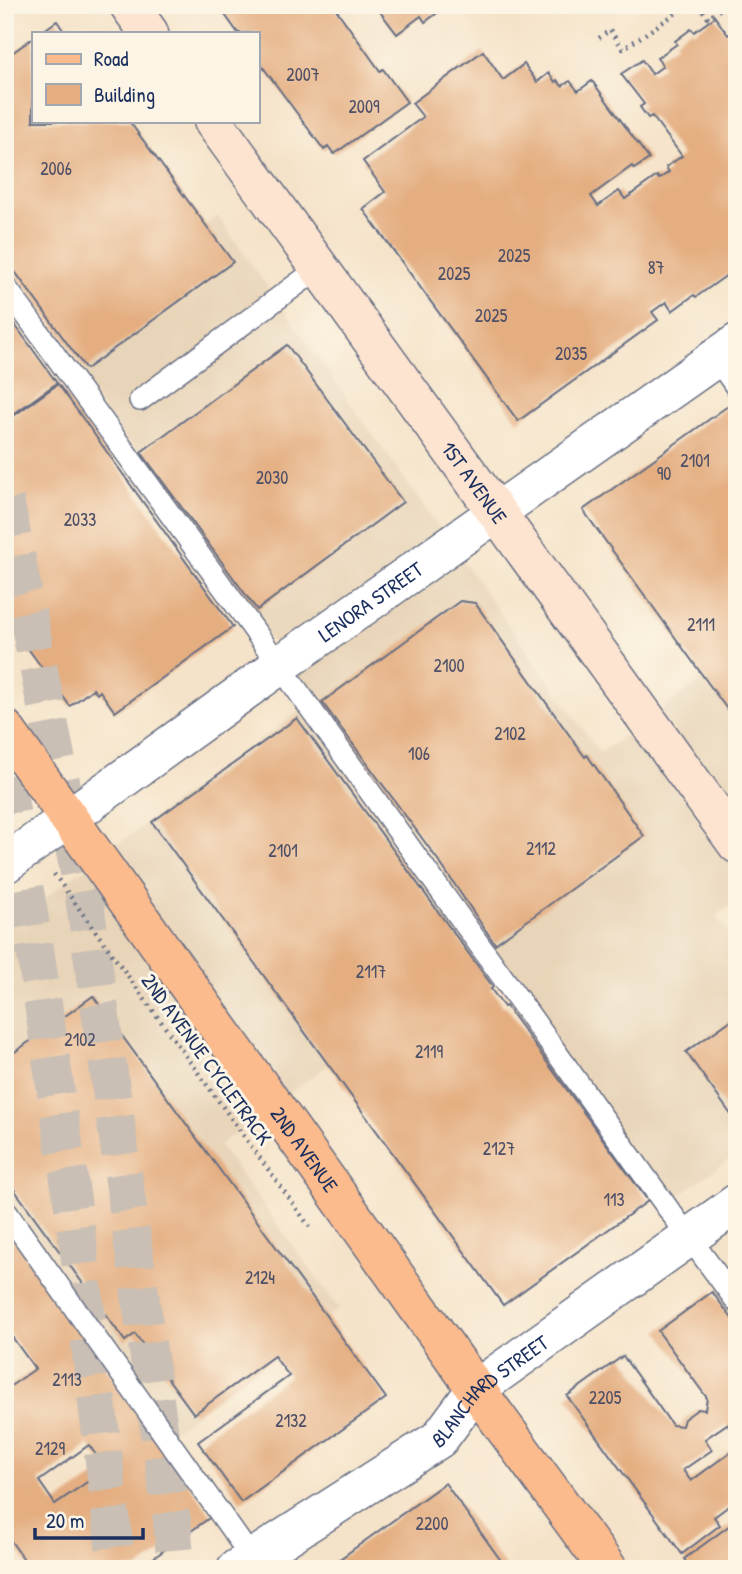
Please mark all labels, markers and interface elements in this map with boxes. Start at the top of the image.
legend [32,32,259,122]
text: Road [94,44,128,73]
house number: 2007 [286,62,320,87]
text: Building [94,80,155,109]
house number: 2009 [348,94,380,119]
house number: 2006 [40,156,72,181]
house number: 2025 [498,243,531,268]
house number: 87 [648,255,664,280]
house number: 2025 [438,261,471,286]
house number: 2025 [475,303,508,328]
house number: 2035 [555,341,587,366]
street label: 1ST AVENUE [435,435,514,529]
house number: 2101 [680,448,710,473]
house number: 90 [657,461,671,486]
house number: 2030 [256,465,288,490]
house number: 2033 [64,507,96,532]
street label: LENORA STREET [312,554,430,648]
house number: 2111 [687,612,715,637]
house number: 2100 [433,653,465,678]
house number: 2102 [494,721,526,746]
house number: 106 [408,741,430,766]
house number: 2112 [526,836,557,861]
house number: 2101 [268,838,298,863]
house number: 2117 [356,959,386,984]
street label: 2ND AVENUE CYCLETRACK [135,967,279,1151]
house number: 2102 [64,1027,96,1052]
house number: 2119 [415,1039,443,1064]
street label: 2ND AVENUE [264,1100,345,1198]
house number: 2127 [483,1136,515,1161]
house number: 113 [603,1187,625,1212]
house number: 2124 [245,1265,275,1290]
street label: BLANCHARD STREET [426,1327,555,1454]
house number: 2113 [52,1367,82,1392]
house number: 2205 [589,1385,622,1410]
house number: 2132 [275,1408,307,1433]
house number: 2129 [35,1436,65,1461]
scale bar [35,1497,144,1541]
text: 20 m [46,1506,84,1535]
house number: 2200 [416,1511,448,1536]

